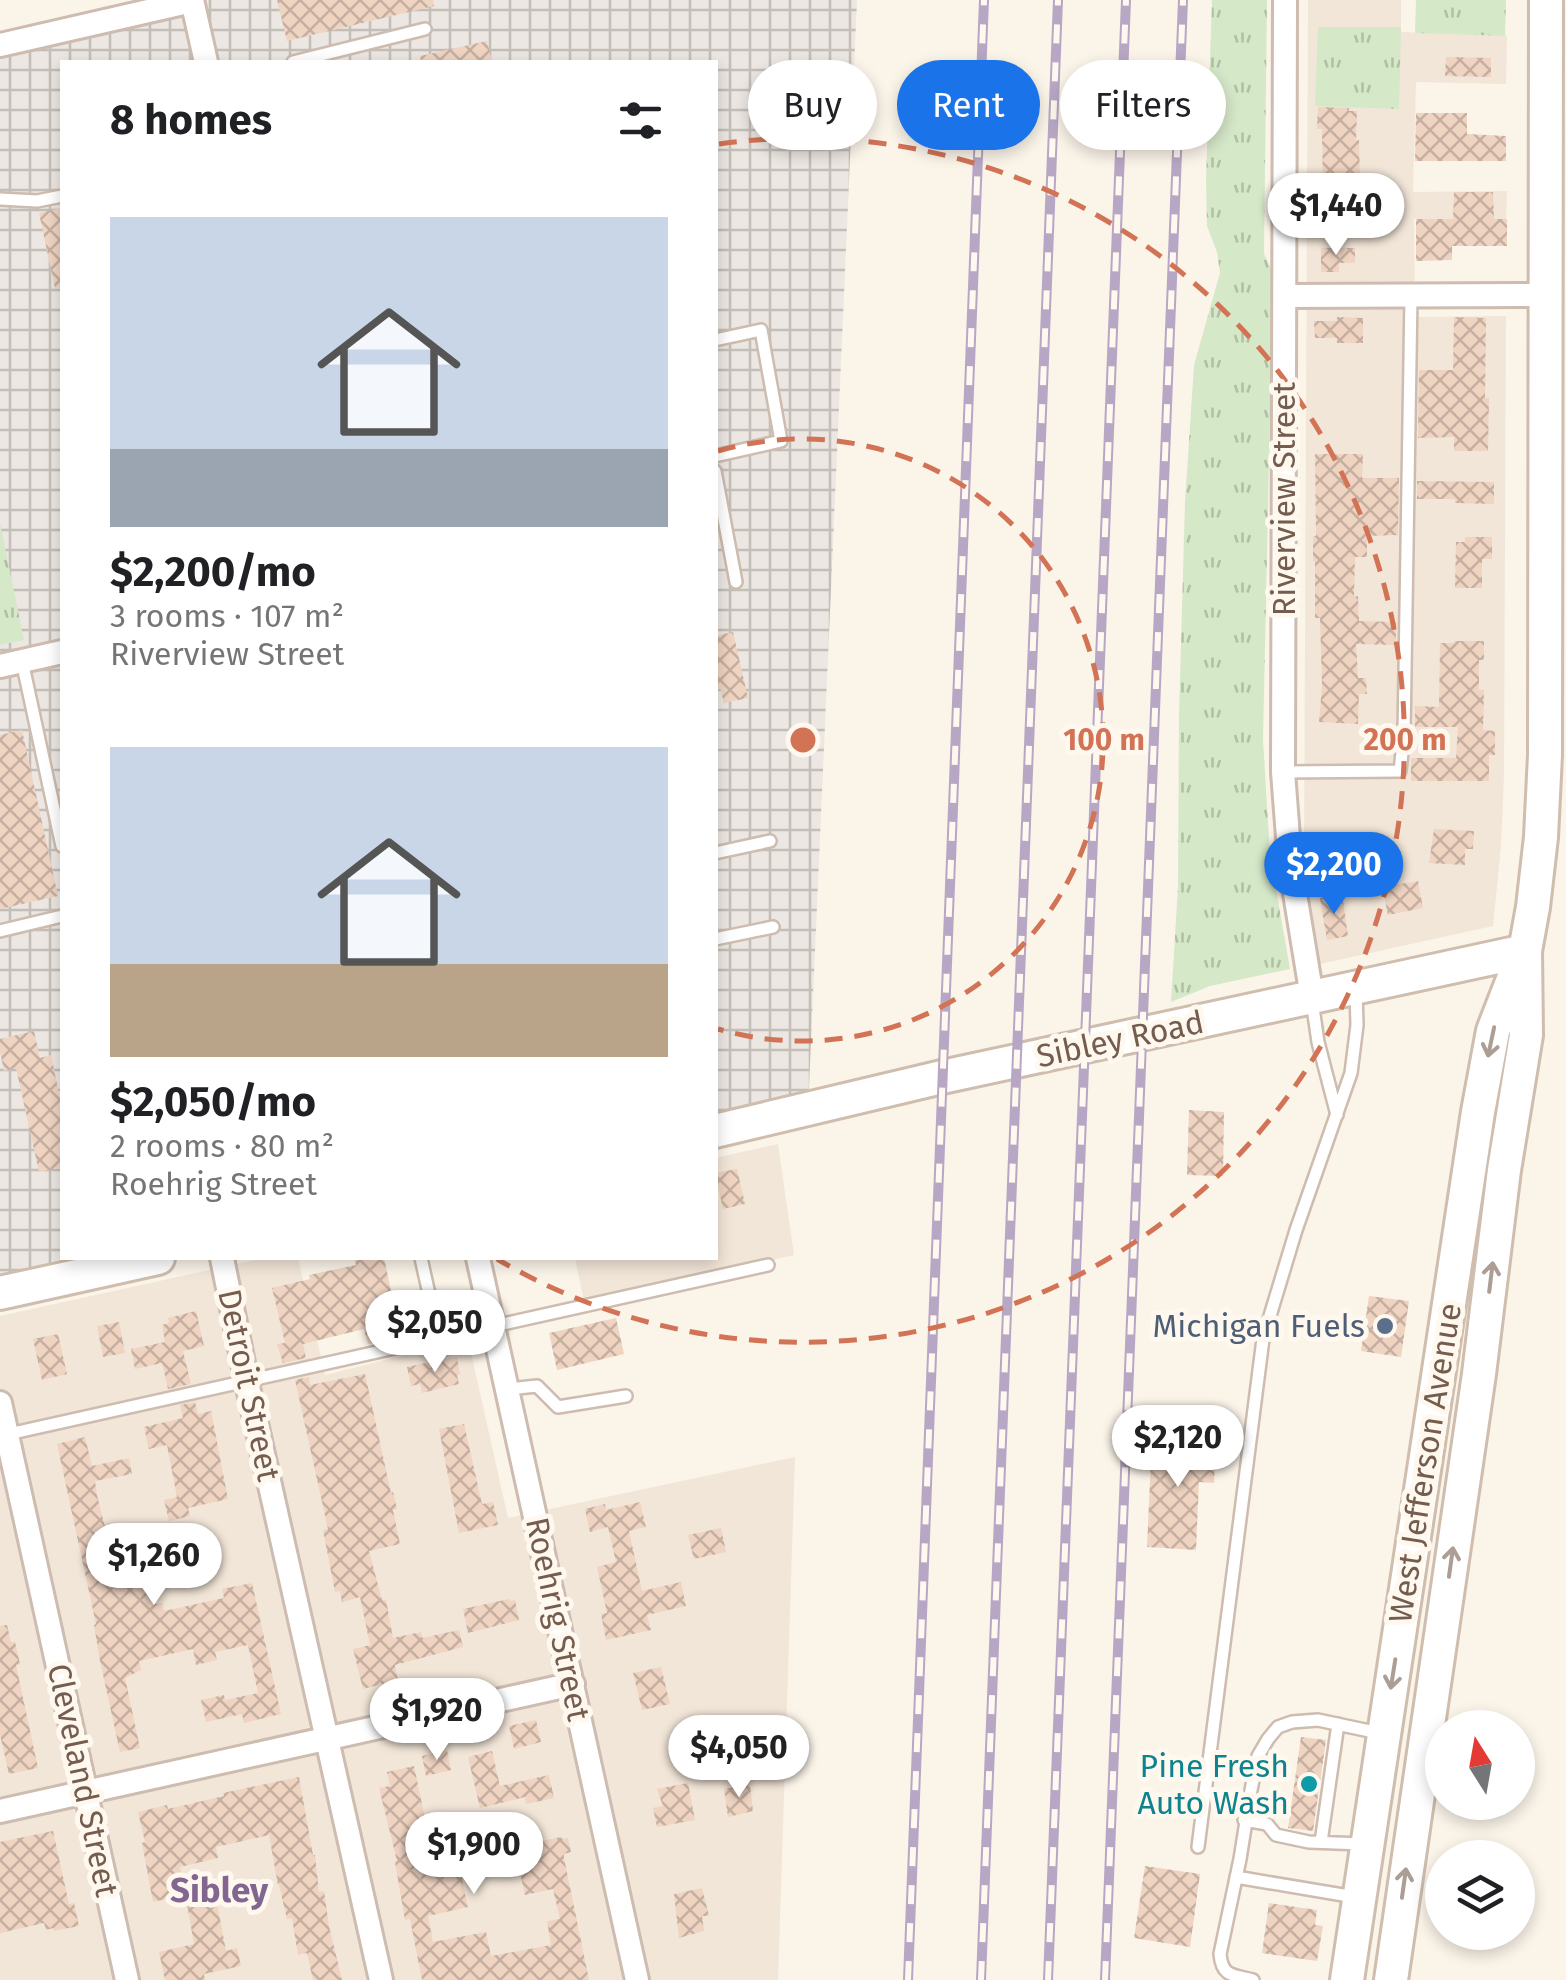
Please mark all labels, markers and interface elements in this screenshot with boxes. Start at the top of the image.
chip: Buy [748,60,877,150]
chip: Rent [897,60,1040,150]
chip: Filters [1060,60,1226,150]
icon: filters [613,93,668,148]
text: 8 homes [110,95,272,145]
pin: $1,440 [1255,173,1417,258]
text: $1,440 [1289,186,1383,224]
icon: home [299,282,479,462]
street label: Riverview Street [1265,381,1303,616]
text: $2,200/mo [110,547,316,597]
text: 3 rooms · 107 m² [110,597,344,635]
text: Riverview Street [110,635,344,673]
centre of rings [785,722,821,758]
text: 100 m [1063,722,1145,758]
text: 200 m [1363,722,1447,758]
icon: home [299,812,479,992]
pin: $2,200 [1253,832,1415,917]
text: $2,200 [1286,845,1382,883]
street label: Sibley Road [1033,1003,1207,1075]
one-way arrow [1481,1025,1499,1057]
text: $2,050/mo [110,1077,316,1127]
text: 2 rooms · 80 m² [110,1127,334,1165]
text: Roehrig Street [110,1165,317,1203]
one-way arrow [1482,1262,1501,1294]
street label: Detroit Street [210,1285,288,1485]
pin: $2,050 [354,1290,516,1375]
street label: West Jefferson Avenue [1381,1300,1469,1626]
text: $2,050 [387,1303,483,1341]
place label: Michigan Fuels [1152,1307,1365,1345]
marker: Michigan Fuels [1374,1315,1396,1337]
pin: $2,120 [1097,1405,1259,1490]
text: $2,120 [1134,1418,1222,1456]
street label: Roehrig Street [518,1514,598,1725]
pin: $1,260 [73,1523,235,1608]
text: $1,260 [108,1536,200,1574]
one-way arrow [1443,1546,1461,1579]
one-way arrow [1383,1658,1401,1690]
street label: Cleveland Street [40,1660,126,1900]
pin: $1,920 [356,1678,518,1763]
text: $1,920 [392,1691,482,1729]
north arrow [1425,1710,1535,1820]
map controls [1425,1710,1535,1950]
pin: $4,050 [658,1715,820,1800]
text: $4,050 [690,1728,788,1766]
place label: Pine Fresh Auto Wash [1138,1747,1289,1822]
marker: Pine Fresh Auto Wash [1298,1773,1320,1795]
pin: $1,900 [393,1812,555,1897]
text: $1,900 [427,1825,521,1863]
button: layers [1425,1840,1535,1950]
one-way arrow [1396,1868,1414,1900]
district label: Sibley [170,1869,269,1911]

